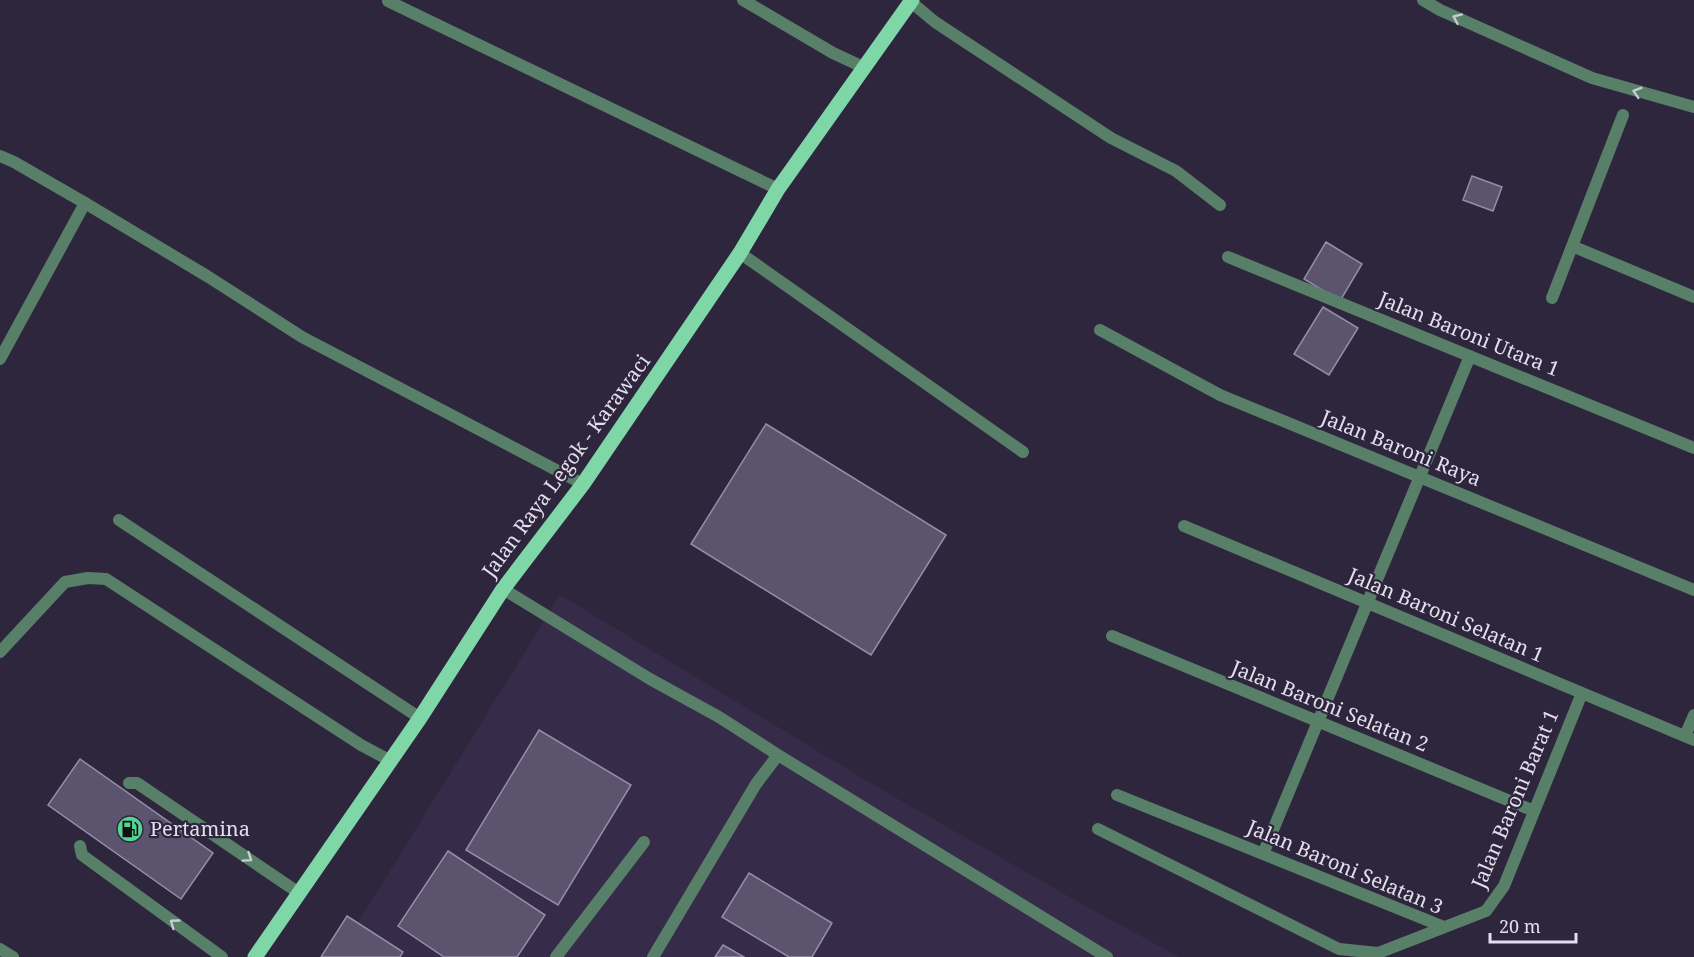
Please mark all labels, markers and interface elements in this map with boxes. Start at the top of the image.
one-way arrow [1453,13,1464,25]
one-way arrow [1633,87,1643,99]
street label: Jalan Baroni Utara 1 [1374,284,1564,382]
street label: Jalan Raya Legok - Karawaci [475,348,656,584]
street label: Jalan Baroni Raya [1316,403,1485,492]
street label: Jalan Baroni Selatan 1 [1343,561,1548,668]
street label: Jalan Baroni Selatan 2 [1227,653,1433,757]
street label: Jalan Baroni Barat 1 [1464,705,1564,893]
street label: Jalan Baroni Selatan 3 [1242,813,1447,920]
fuel station icon: Pertamina [115,814,145,844]
place label: Pertamina [150,815,250,842]
one-way arrow [241,851,252,862]
scale bar [1490,906,1576,944]
text: 20 m [1499,914,1541,938]
one-way arrow [170,919,181,930]

